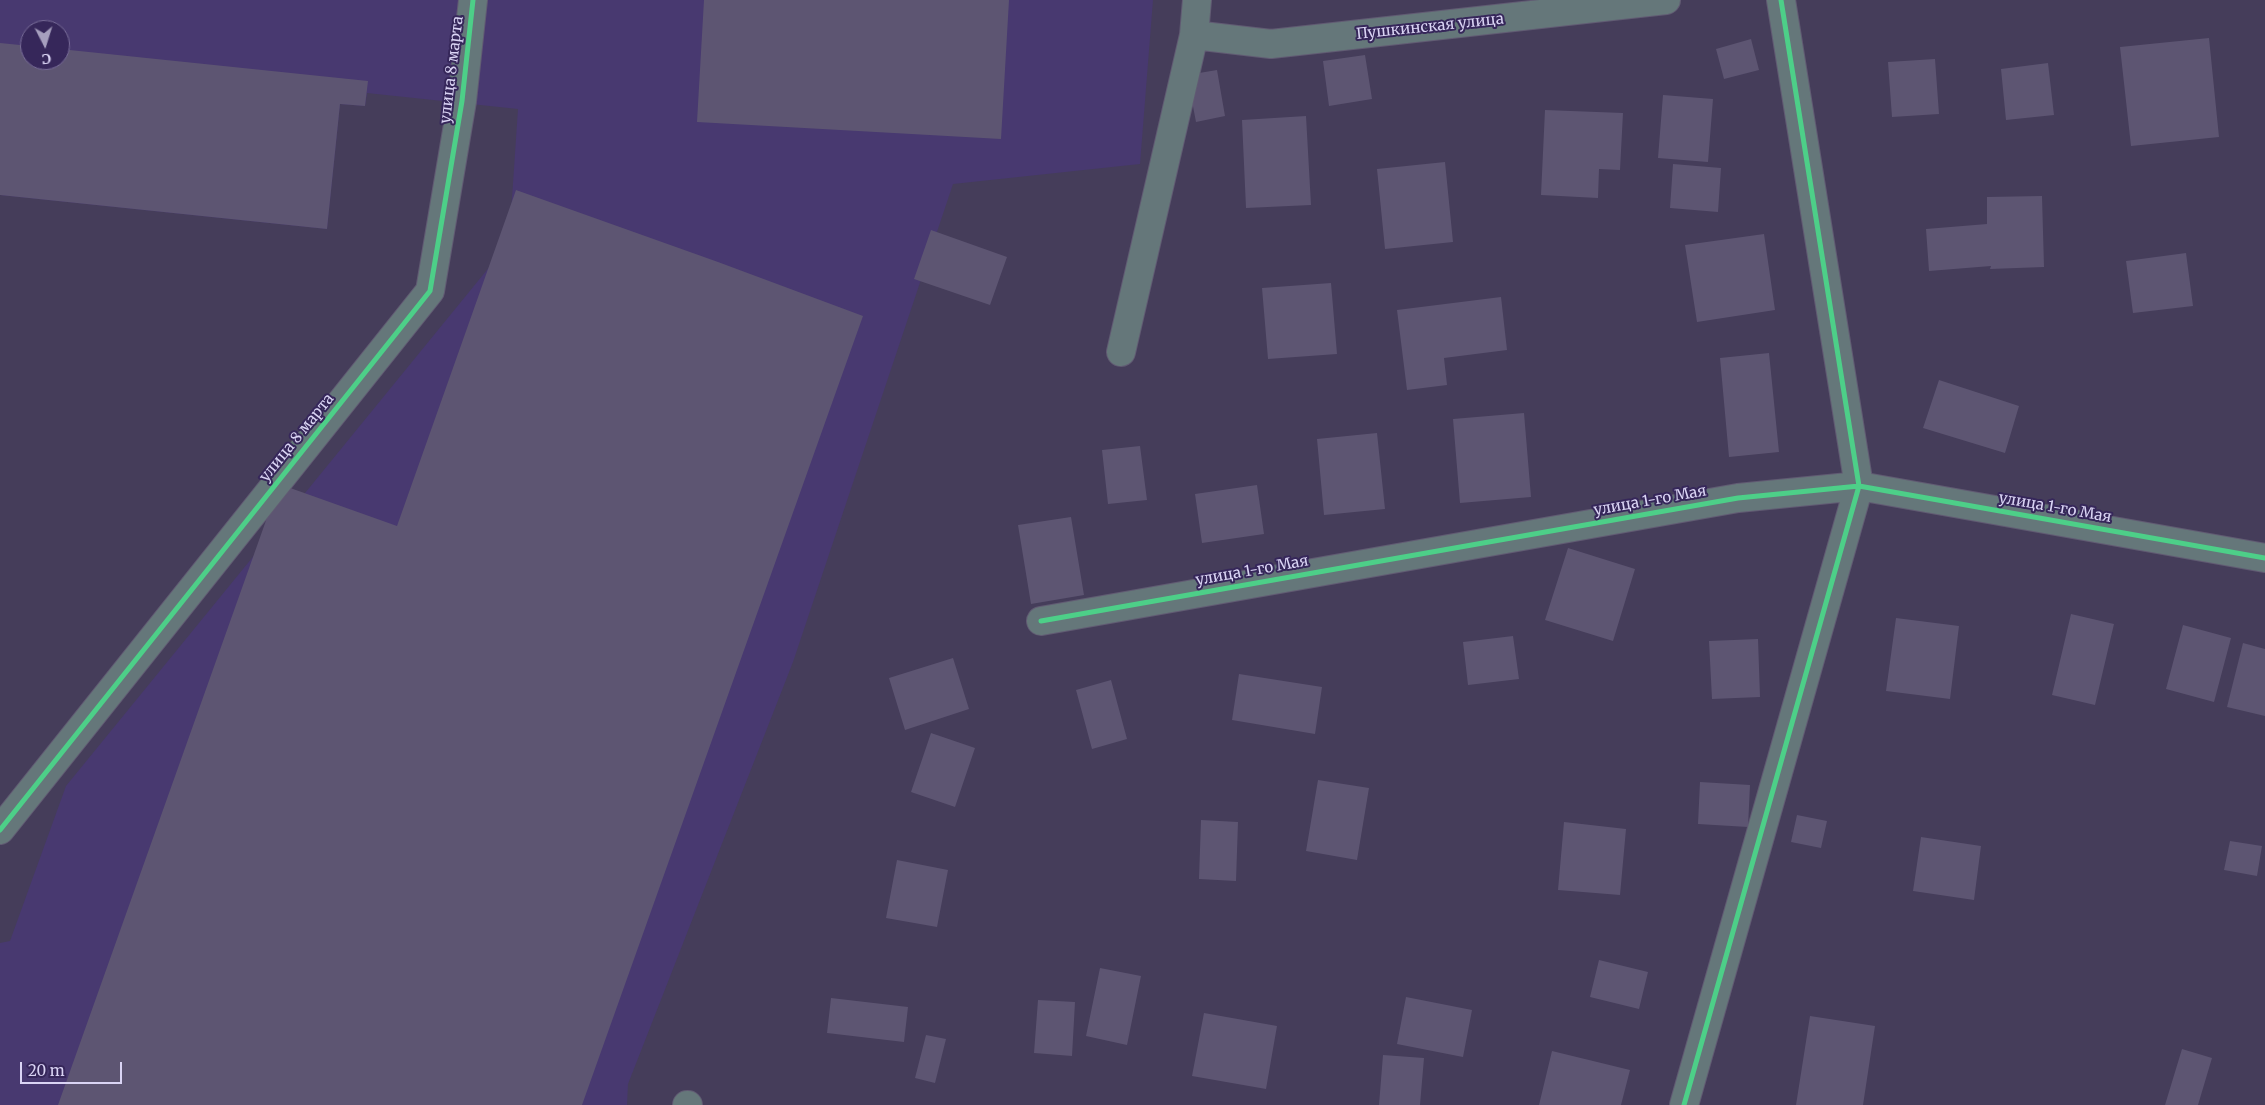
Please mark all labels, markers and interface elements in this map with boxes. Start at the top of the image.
street label: Пушкинская улица [1355,10,1505,44]
street label: улица 8 марта [436,15,468,125]
north arrow [20,20,70,70]
text: С [41,50,52,68]
street label: улица 8 марта [256,390,338,486]
street label: улица 1-го Мая [1592,482,1708,520]
street label: улица 1-го Мая [1997,489,2113,527]
street label: улица 1-го Мая [1194,552,1310,590]
scale bar [22,1052,125,1084]
text: 20 m [28,1061,65,1080]

